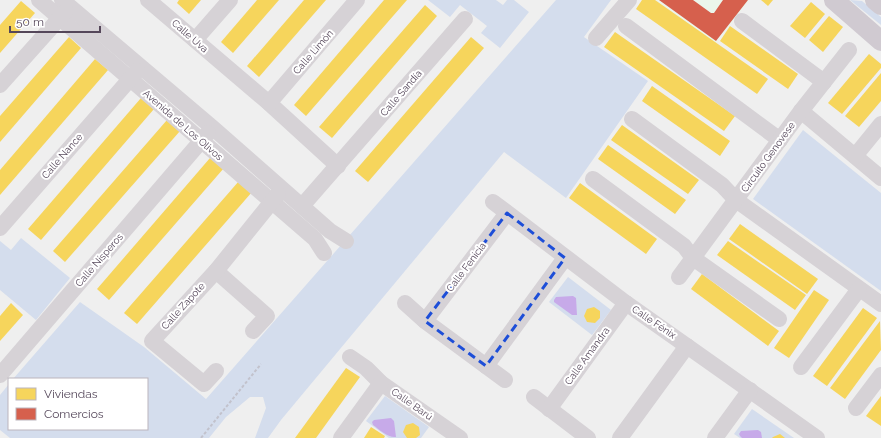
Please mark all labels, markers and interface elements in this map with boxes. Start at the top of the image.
scale bar [10,8,100,34]
text: 50 m [16,15,44,29]
street label: Calle Uva [170,17,210,55]
street label: Calle Limón [291,27,335,76]
street label: Calle Sandía [378,68,424,118]
street label: Avenida de Los Olivos [141,87,225,163]
street label: Circuito Genovese [739,120,797,194]
street label: Calle Nance [39,131,85,181]
street label: Calle Nísperos [73,231,125,289]
street label: Calle Fenicia [444,240,488,294]
street label: Calle Zapote [159,280,207,332]
street label: Calle Fénix [630,303,678,341]
street label: Calle Amandra [562,325,612,387]
legend [8,378,148,430]
street label: Calle Barú [389,386,435,422]
text: Viviendas [44,387,98,401]
text: Comercios [44,407,104,421]

